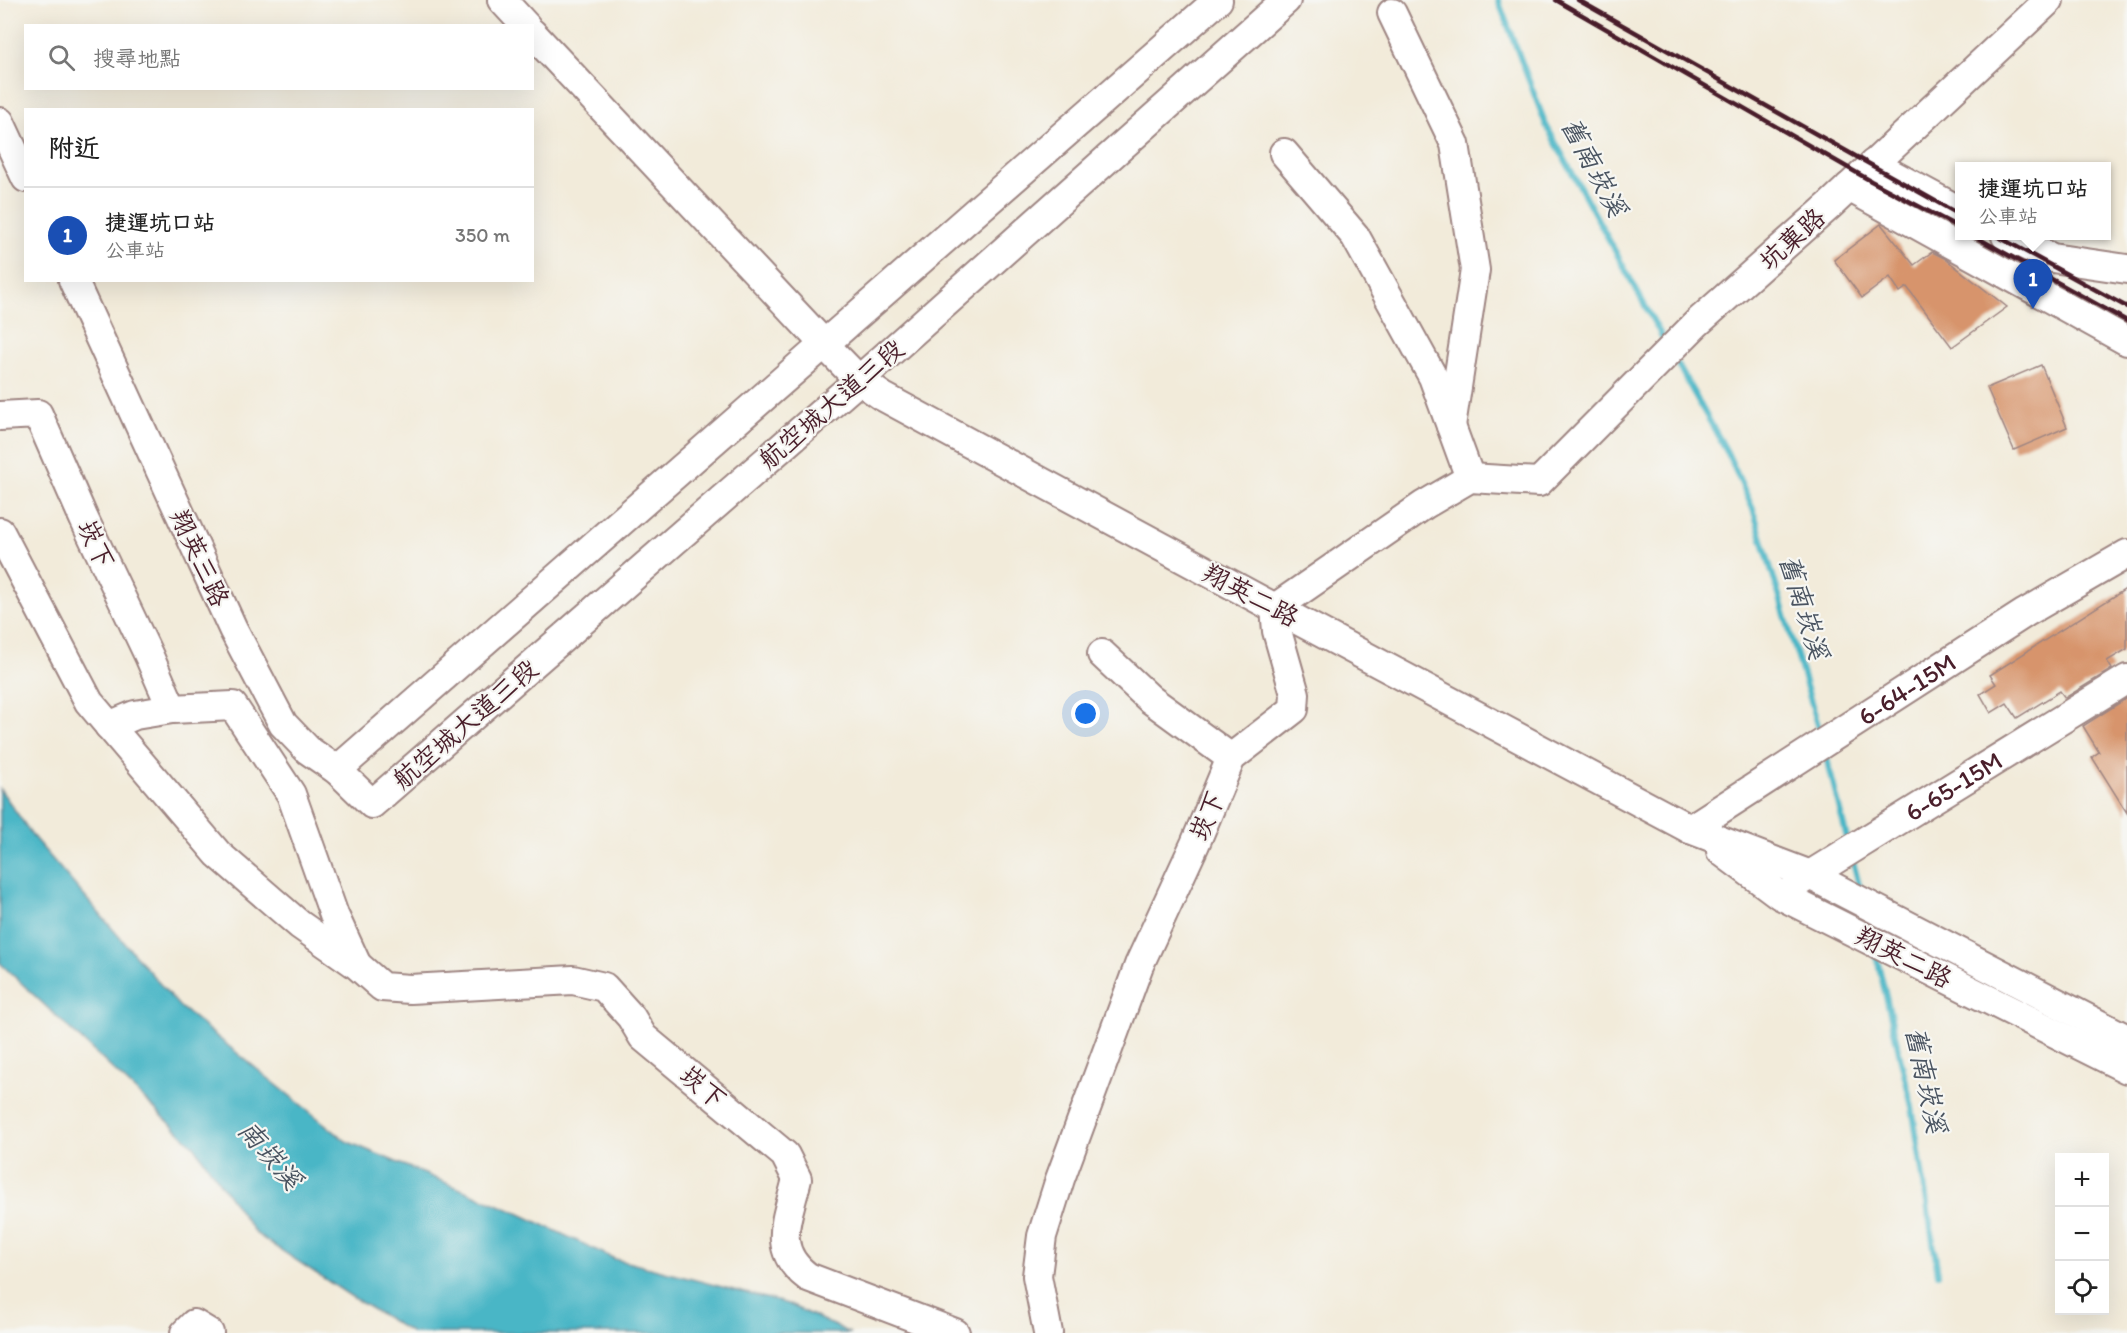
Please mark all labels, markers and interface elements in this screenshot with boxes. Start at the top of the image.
search box [24,24,534,90]
icon: search [45,41,78,74]
text: 搜尋地點 [93,45,181,72]
water label: 舊南崁溪 [1555,111,1635,224]
text: 附近 [48,132,100,164]
popup [1955,162,2111,240]
text: 捷運坑口站 [1978,175,2088,202]
street label: 坑菓路 [1752,201,1832,277]
text: 公車站 [1978,204,2038,228]
text: 捷運坑口站 [105,209,215,236]
text: 1 [63,223,72,247]
text: 350 m [455,223,510,247]
text: 公車站 [105,238,165,262]
pin: 1 [2014,260,2052,309]
street label: 航空城大道三段 [752,332,910,476]
street label: 翔英三路 [164,504,236,612]
street label: 崁下 [71,514,121,574]
water label: 舊南崁溪 [1773,550,1837,665]
street label: 翔英二路 [1198,556,1304,634]
street label: 6-64-15M [1852,646,1962,733]
street label: 航空城大道三段 [386,652,544,796]
your location [1071,699,1100,728]
street label: 6-65-15M [1899,744,2008,828]
street label: 崁下 [1182,786,1232,846]
street label: 翔英二路 [1850,919,1958,995]
water label: 舊南崁溪 [1899,1024,1954,1138]
street label: 崁下 [673,1058,733,1116]
water label: 南崁溪 [231,1113,311,1198]
map controls [2055,1153,2109,1315]
button: + [2055,1153,2109,1207]
button: − [2055,1207,2109,1261]
button: locate [2055,1261,2109,1315]

